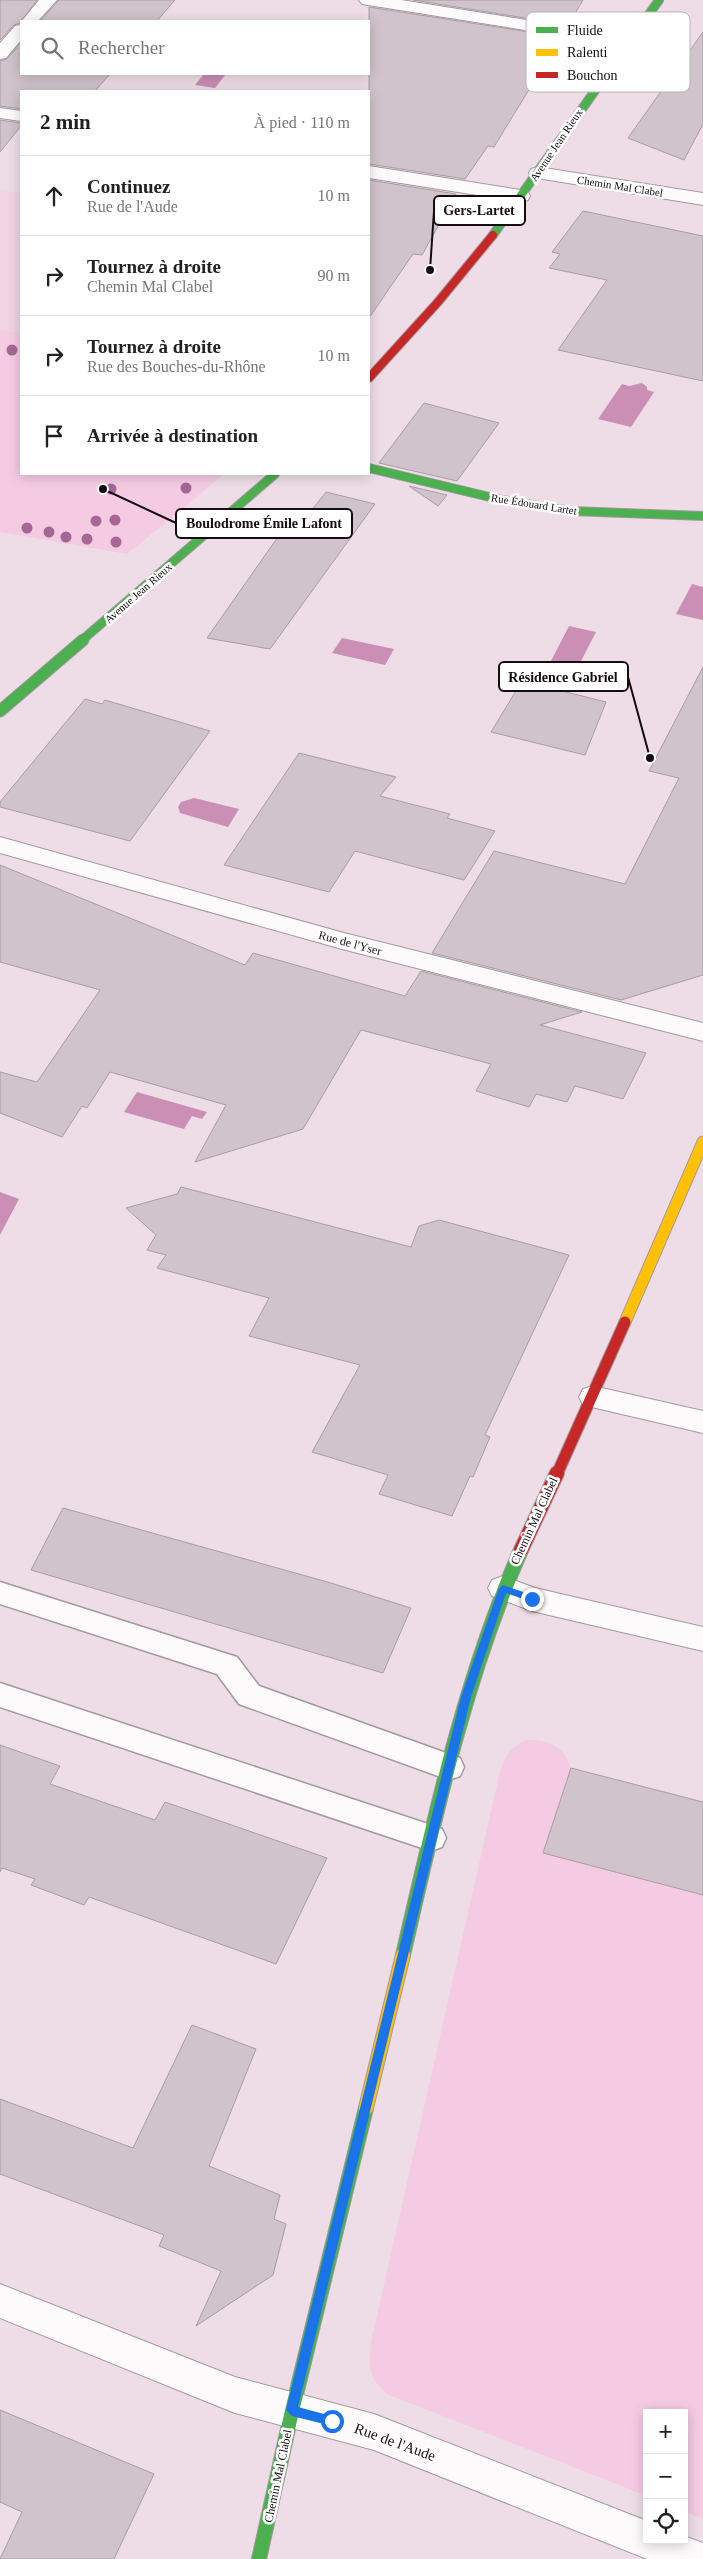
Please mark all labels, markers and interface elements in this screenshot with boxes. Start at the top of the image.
legend [526,12,690,92]
search box [20,20,370,75]
text: Fluide [567,23,603,38]
icon: search [38,34,66,62]
text: Rechercher [78,37,165,58]
text: Ralenti [567,45,608,60]
text: Bouchon [567,68,618,83]
street label: Avenue Jean Rieux [527,106,585,183]
text: 2 min [40,110,91,134]
text: À pied · 110 m [254,114,350,131]
street label: Chemin Mal Clabel [576,173,664,199]
text: Continuez [87,176,170,197]
icon: ahead [40,182,68,210]
text: 10 m [318,187,350,204]
callout: Gers-Lartet [434,196,525,225]
text: Rue de l'Aude [87,198,178,215]
text: Gers-Lartet [443,203,515,218]
text: Tournez à droite [87,256,221,277]
icon: right [40,262,68,290]
text: 90 m [318,267,350,284]
text: Chemin Mal Clabel [87,278,213,295]
text: Tournez à droite [87,336,221,357]
icon: right [40,342,68,370]
text: 10 m [318,347,350,364]
text: Rue des Bouches-du-Rhône [87,358,266,375]
icon: arrive [40,422,68,450]
text: Arrivée à destination [87,425,258,446]
street label: Rue Édouard Lartet [490,491,578,517]
callout: Boulodrome Émile Lafont [176,509,352,538]
text: Boulodrome Émile Lafont [186,515,342,531]
street label: Avenue Jean Rieux [102,560,174,625]
callout: Résidence Gabriel [499,662,628,691]
text: Résidence Gabriel [508,670,618,685]
street label: Rue de l'Yser [317,928,383,958]
street label: Chemin Mal Clabel [508,1475,561,1567]
route end [521,1588,544,1611]
map controls [643,2409,688,2544]
button: + [643,2409,688,2454]
route start [321,2410,344,2433]
street label: Rue de l'Aude [352,2420,438,2464]
street label: Chemin Mal Clabel [261,2428,295,2524]
button: − [643,2454,688,2499]
button: locate [643,2499,688,2544]

